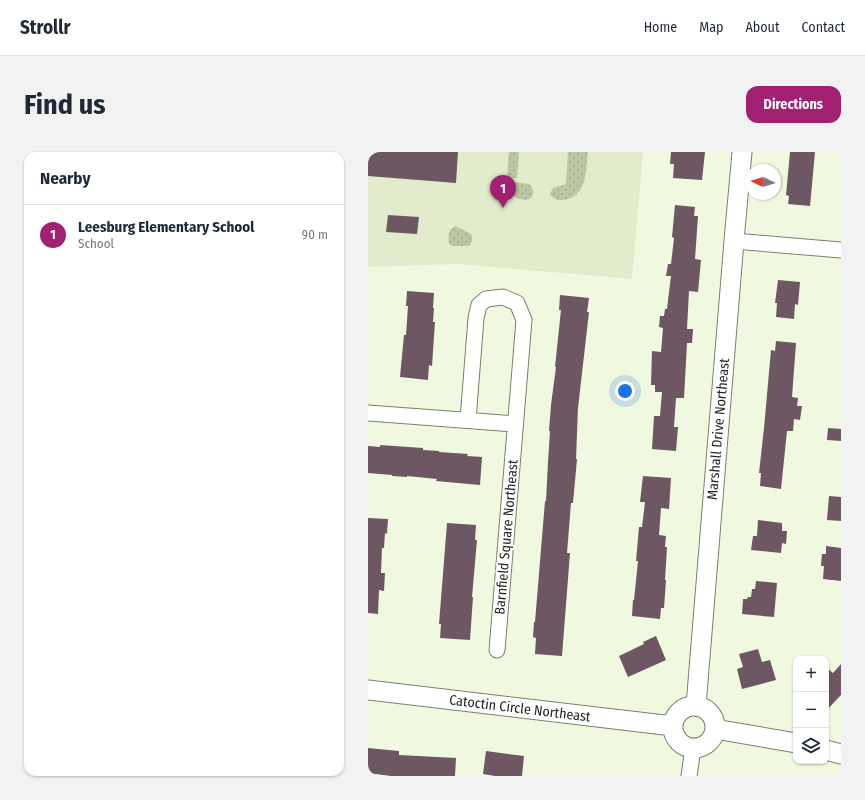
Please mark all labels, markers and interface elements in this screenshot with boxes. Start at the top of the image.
text: Strollr [20,16,70,39]
text: Home [644,19,677,36]
text: Map [699,19,723,36]
text: About [745,19,780,36]
text: Contact [802,19,845,36]
button: Directions [746,86,841,123]
text: Find us [24,88,106,121]
north arrow [745,164,781,200]
text: Nearby [40,168,91,189]
pin: 1 [490,175,516,208]
text: Leesburg Elementary School [78,218,254,236]
text: 1 [50,227,56,242]
text: 90 m [302,227,328,242]
text: School [78,236,114,251]
street label: Marshall Drive Northeast [704,357,733,501]
your location [615,381,635,401]
street label: Barnfield Square Northeast [491,458,522,615]
map controls [793,656,829,764]
button: + [793,656,829,692]
street label: Catoctin Circle Northeast [448,691,592,726]
button: − [793,692,829,728]
button: layers [793,728,829,764]

